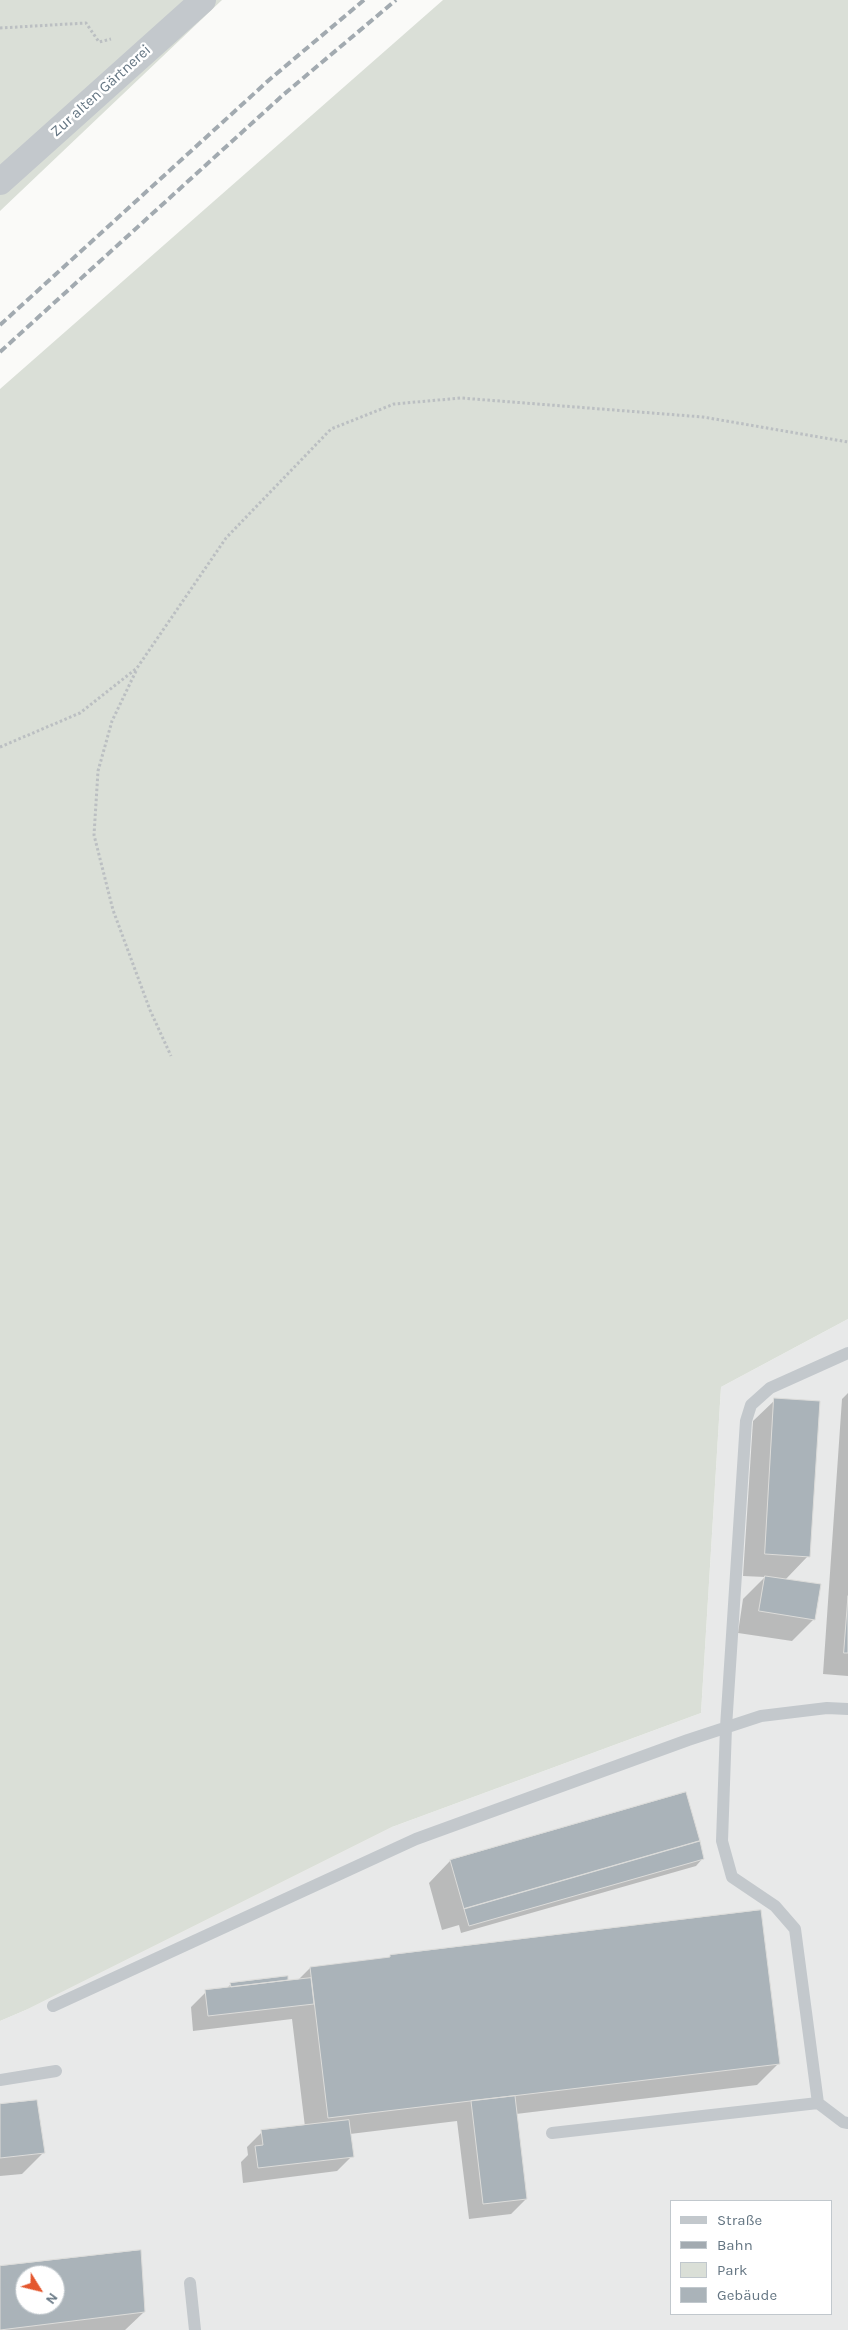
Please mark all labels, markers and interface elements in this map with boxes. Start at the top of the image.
street label: Zur alten Gärtnerei [47,41,155,141]
legend [670,2200,833,2315]
text: Straße [717,2211,762,2229]
text: Bahn [717,2236,753,2254]
text: Park [717,2261,747,2279]
north arrow [15,2265,65,2315]
text: Gebäude [717,2286,777,2304]
text: N [42,2289,62,2308]

